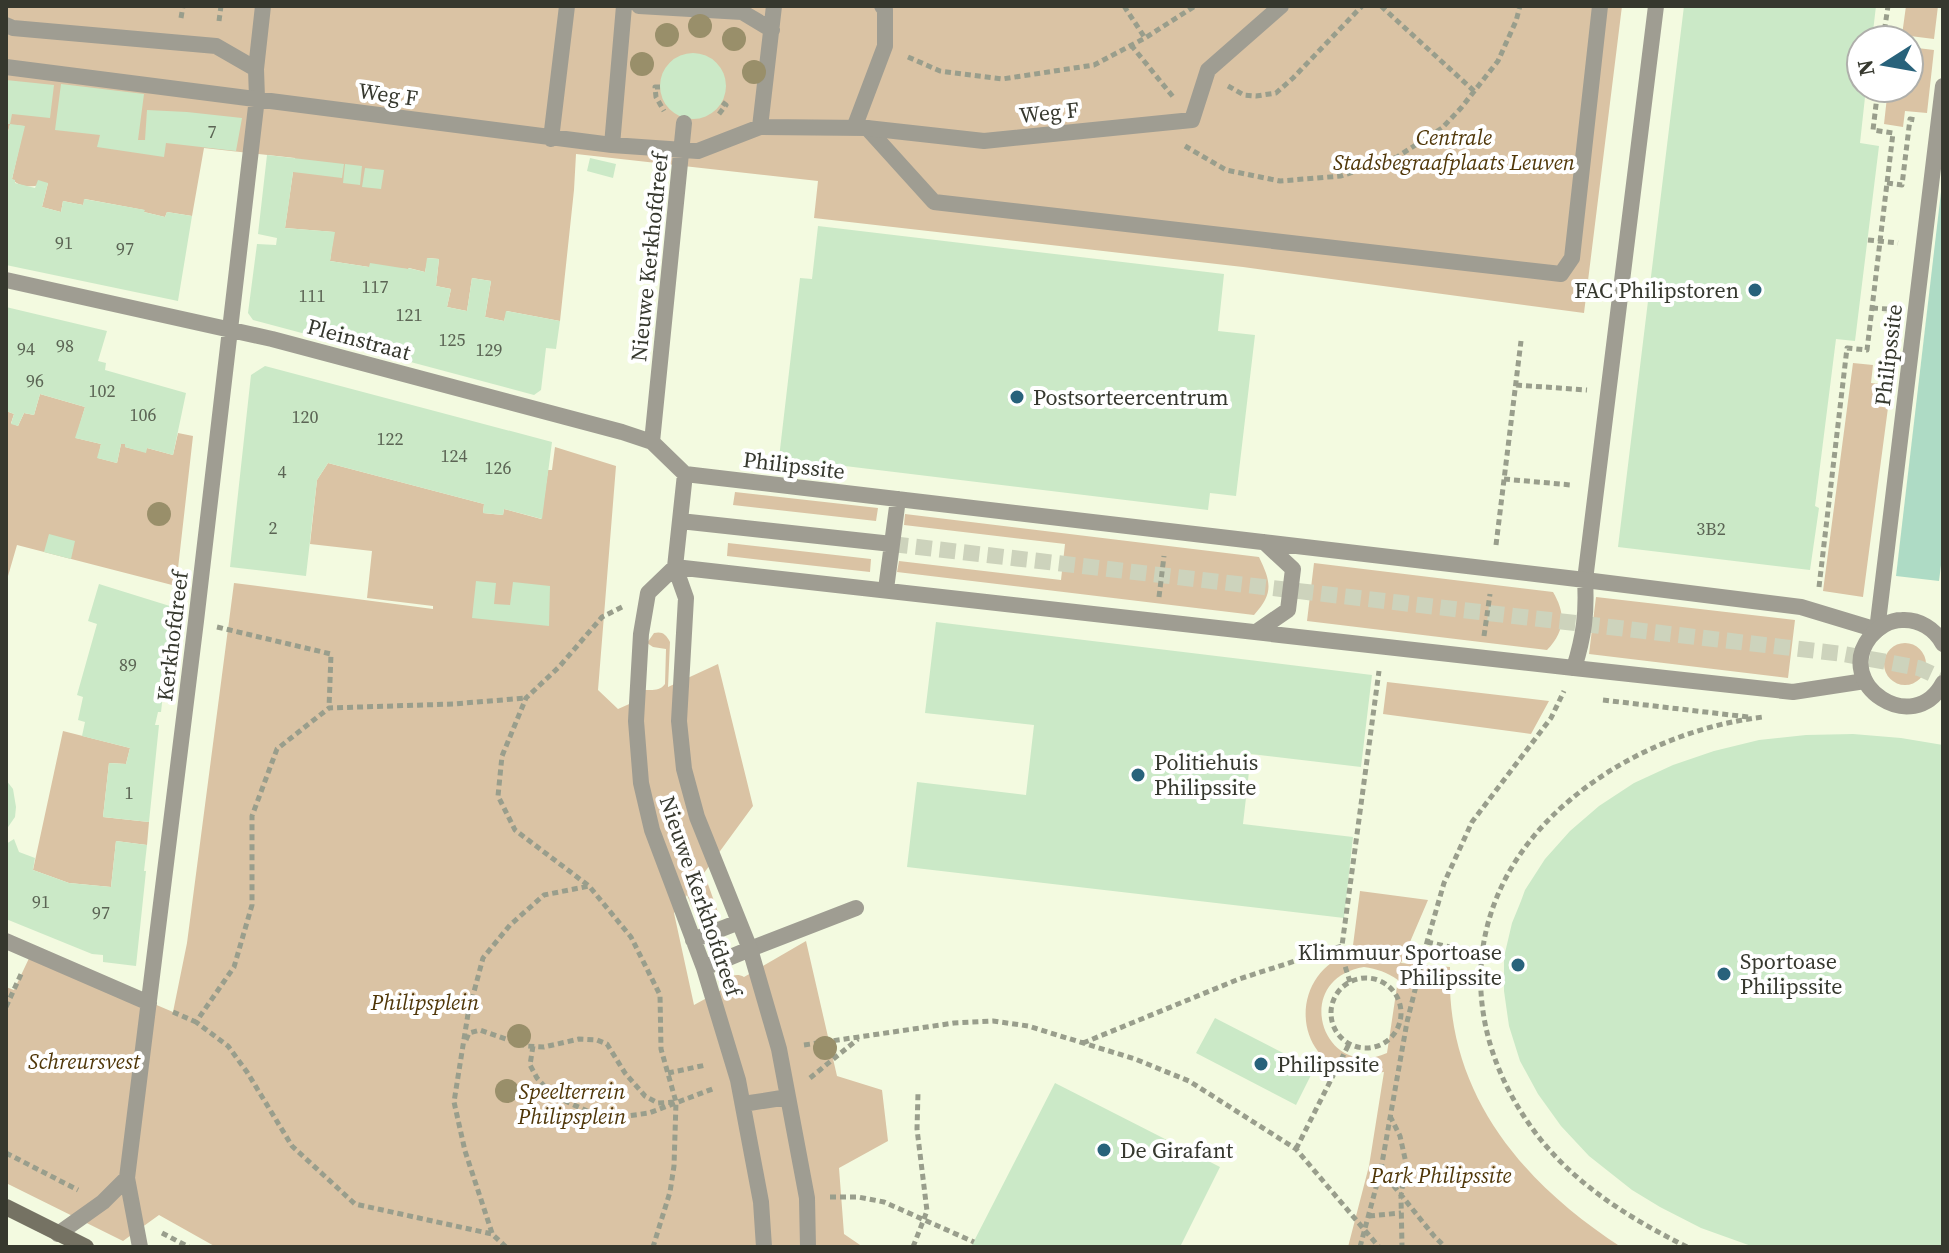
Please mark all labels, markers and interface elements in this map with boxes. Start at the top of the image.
north arrow [1845,24,1925,104]
text: N [1849,57,1882,79]
street label: Weg F [356,75,420,113]
street label: Weg F [1018,94,1081,130]
house number: 7 [208,119,217,144]
park label: Centrale Stadsbegraafplaats Leuven [1333,122,1576,177]
street label: Nieuwe Kerkhofdreef [623,149,675,363]
house number: 91 [55,230,73,255]
house number: 97 [116,236,134,261]
house number: 117 [362,274,389,299]
place label: FAC Philipstoren [1574,275,1739,305]
marker: FAC Philipstoren [1746,281,1764,299]
house number: 111 [299,283,326,308]
house number: 121 [396,302,423,327]
street label: Philipssite [1867,302,1909,408]
street label: Pleinstraat [304,311,415,367]
house number: 125 [439,327,466,352]
house number: 98 [56,333,74,358]
house number: 94 [17,336,35,361]
house number: 129 [476,337,503,362]
house number: 96 [26,368,44,393]
house number: 102 [89,378,116,403]
place label: Postsorteercentrum [1033,382,1229,412]
marker: Postsorteercentrum [1008,388,1026,406]
house number: 106 [130,402,157,427]
house number: 120 [292,404,319,429]
house number: 122 [377,426,404,451]
house number: 124 [441,443,468,468]
street label: Philipssite [741,444,847,486]
house number: 126 [485,455,512,480]
house number: 4 [278,459,287,484]
house number: 2 [269,515,278,540]
house number: 3B2 [1696,516,1726,541]
street label: Kerkhofdreef [149,567,195,703]
house number: 89 [119,652,137,677]
place label: Politiehuis Philipssite [1154,747,1258,802]
marker: Politiehuis Philipssite [1129,766,1147,784]
house number: 1 [125,780,134,805]
street label: Nieuwe Kerkhofdreef [653,792,750,1002]
house number: 91 [32,889,50,914]
house number: 97 [92,900,110,925]
place label: Klimmuur Sportoase Philipssite [1298,937,1502,992]
place label: Sportoase Philipssite [1740,946,1842,1001]
marker: Klimmuur Sportoase Philipssite [1509,956,1527,974]
marker: Sportoase Philipssite [1715,965,1733,983]
park label: Philipsplein [370,987,480,1017]
park label: Schreursvest [28,1046,141,1076]
place label: Philipssite [1277,1049,1379,1079]
marker: Philipssite [1252,1055,1270,1073]
park label: Speelterrein Philipsplein [517,1076,627,1131]
place label: De Girafant [1120,1135,1234,1165]
marker: De Girafant [1095,1141,1113,1159]
park label: Park Philipssite [1369,1160,1512,1190]

